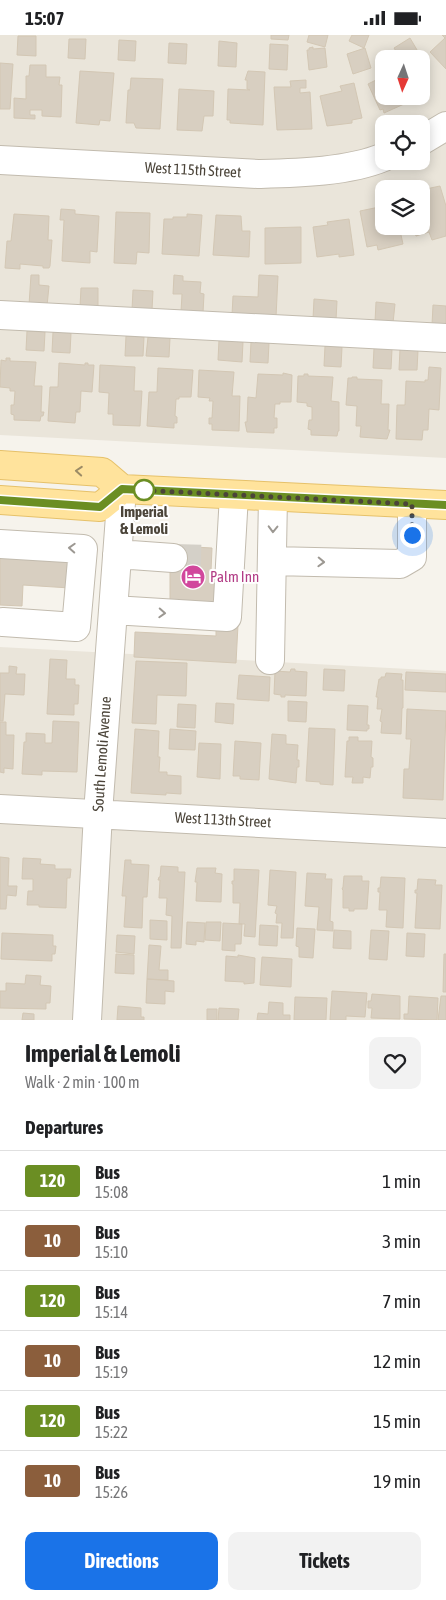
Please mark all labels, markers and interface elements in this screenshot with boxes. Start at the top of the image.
text: 15:07 [25,7,64,29]
north arrow [375,50,430,105]
map controls [375,50,430,235]
button: locate [375,115,430,170]
street label: West 115th Street [144,158,242,181]
button: layers [375,180,430,235]
one-way arrow [75,465,83,476]
marker: Imperial & Lemoli [133,479,155,501]
place label: Imperial & Lemoli [120,503,169,537]
your location [400,523,425,548]
one-way arrow [267,525,278,533]
one-way arrow [68,543,76,554]
one-way arrow [317,557,325,568]
hotel icon: Palm Inn [180,564,206,590]
place label: Palm Inn [210,568,259,585]
one-way arrow [158,608,166,619]
street label: South Lemoli Avenue [89,695,114,812]
street label: West 113th Street [174,808,272,831]
button: heart [369,1037,421,1089]
text: Imperial & Lemoli [25,1040,180,1067]
text: Walk · 2 min · 100 m [25,1073,139,1091]
text: Departures [25,1116,103,1138]
text: Bus [95,1161,120,1183]
text: 120 [40,1170,65,1191]
text: 1 min [382,1170,421,1192]
text: 15:08 [95,1183,128,1201]
text: Bus [95,1221,120,1243]
text: 10 [44,1230,61,1251]
text: 3 min [382,1230,421,1252]
text: 15:10 [95,1243,128,1261]
text: Bus [95,1281,120,1303]
text: 120 [40,1290,65,1311]
text: 7 min [382,1290,421,1312]
text: 15:14 [95,1303,128,1321]
text: Bus [95,1341,120,1363]
text: 10 [44,1350,61,1371]
text: 12 min [373,1350,421,1372]
text: 15:19 [95,1363,128,1381]
text: Bus [95,1401,120,1423]
text: 120 [40,1410,65,1431]
text: 15 min [373,1410,421,1432]
text: 15:22 [95,1423,128,1441]
text: Bus [95,1461,120,1483]
text: 10 [44,1470,61,1491]
text: 19 min [373,1470,421,1492]
text: 15:26 [95,1483,128,1501]
button: Directions [25,1532,218,1590]
button: Tickets [228,1532,421,1590]

